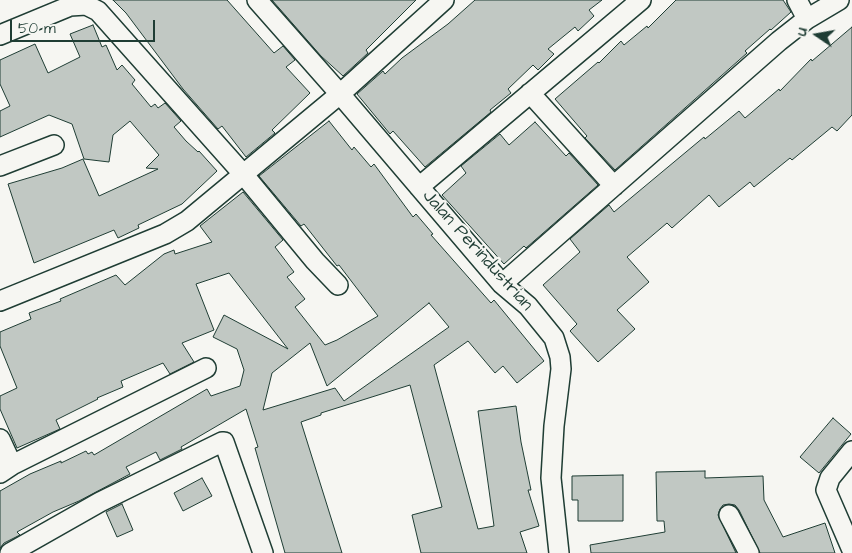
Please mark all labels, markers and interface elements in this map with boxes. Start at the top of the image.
scale bar [12,10,158,42]
north arrow [792,10,842,60]
text: 50 m [18,18,56,39]
text: U [792,26,813,38]
street label: Jalan Perindustrian [417,186,537,316]

